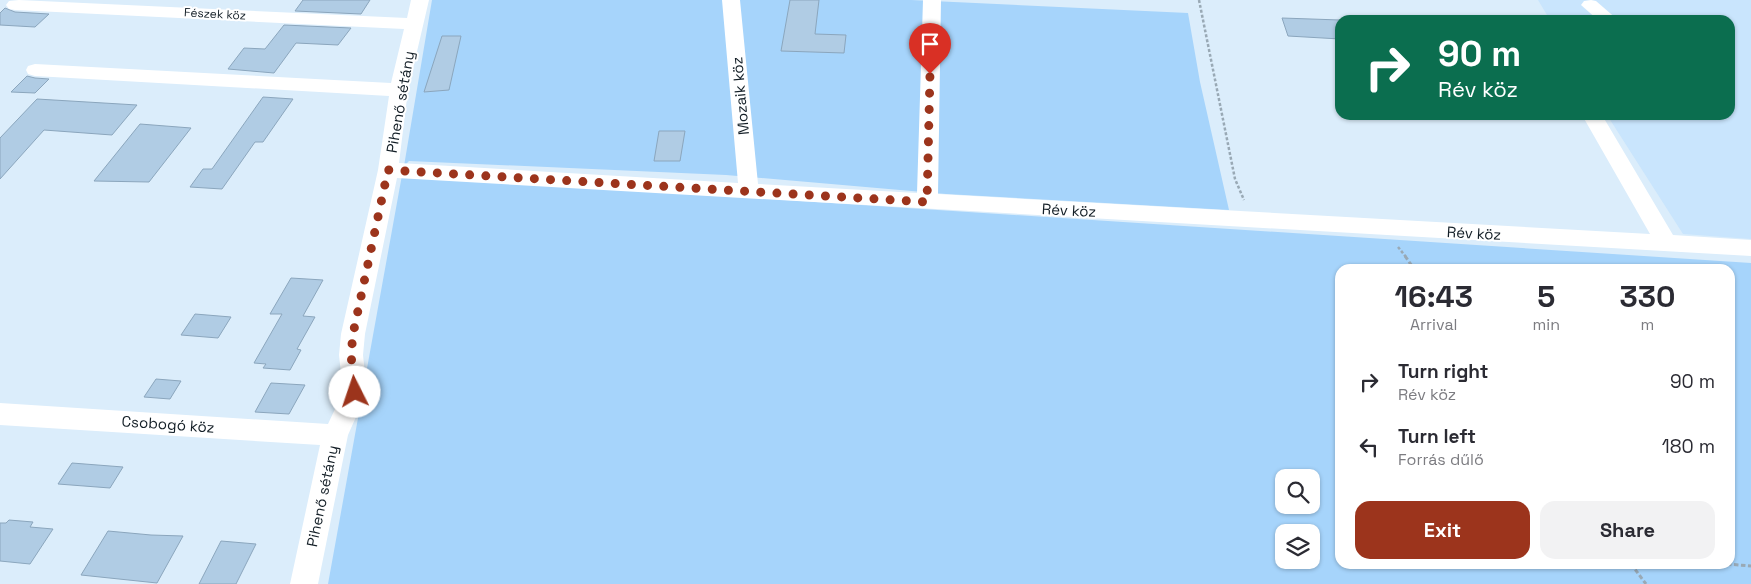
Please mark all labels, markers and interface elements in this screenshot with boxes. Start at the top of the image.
street label: Fészek köz [184,4,246,24]
pin [909,23,951,74]
icon: arrive [916,30,944,58]
text: 90 m [1438,32,1521,76]
icon: right [1355,35,1420,100]
street label: Pihenő sétány [382,49,418,155]
street label: Mozaik köz [727,56,753,136]
text: Rév köz [1438,75,1518,103]
street label: Rév köz [1041,199,1097,221]
street label: Rév köz [1446,222,1502,244]
text: 16:43 [1395,277,1473,316]
text: 5 [1537,277,1555,316]
text: 330 [1620,277,1675,316]
text: Arrival [1410,314,1458,335]
text: min [1532,314,1560,335]
text: m [1641,314,1654,335]
text: Turn right [1398,359,1488,384]
position arrow [328,365,380,417]
icon: right [1355,368,1383,396]
text: 90 m [1670,369,1715,394]
text: Rév köz [1398,384,1456,405]
street label: Csobogó köz [121,411,215,437]
text: Turn left [1398,424,1476,449]
icon: left [1355,433,1383,461]
text: 180 m [1662,434,1715,459]
street label: Pihenő sétány [302,443,342,549]
text: Forrás dűlő [1398,449,1484,470]
map controls [1275,469,1320,569]
button: search [1275,469,1320,514]
button: Exit [1355,501,1530,559]
button: Share [1540,501,1715,559]
button: layers [1275,524,1320,569]

